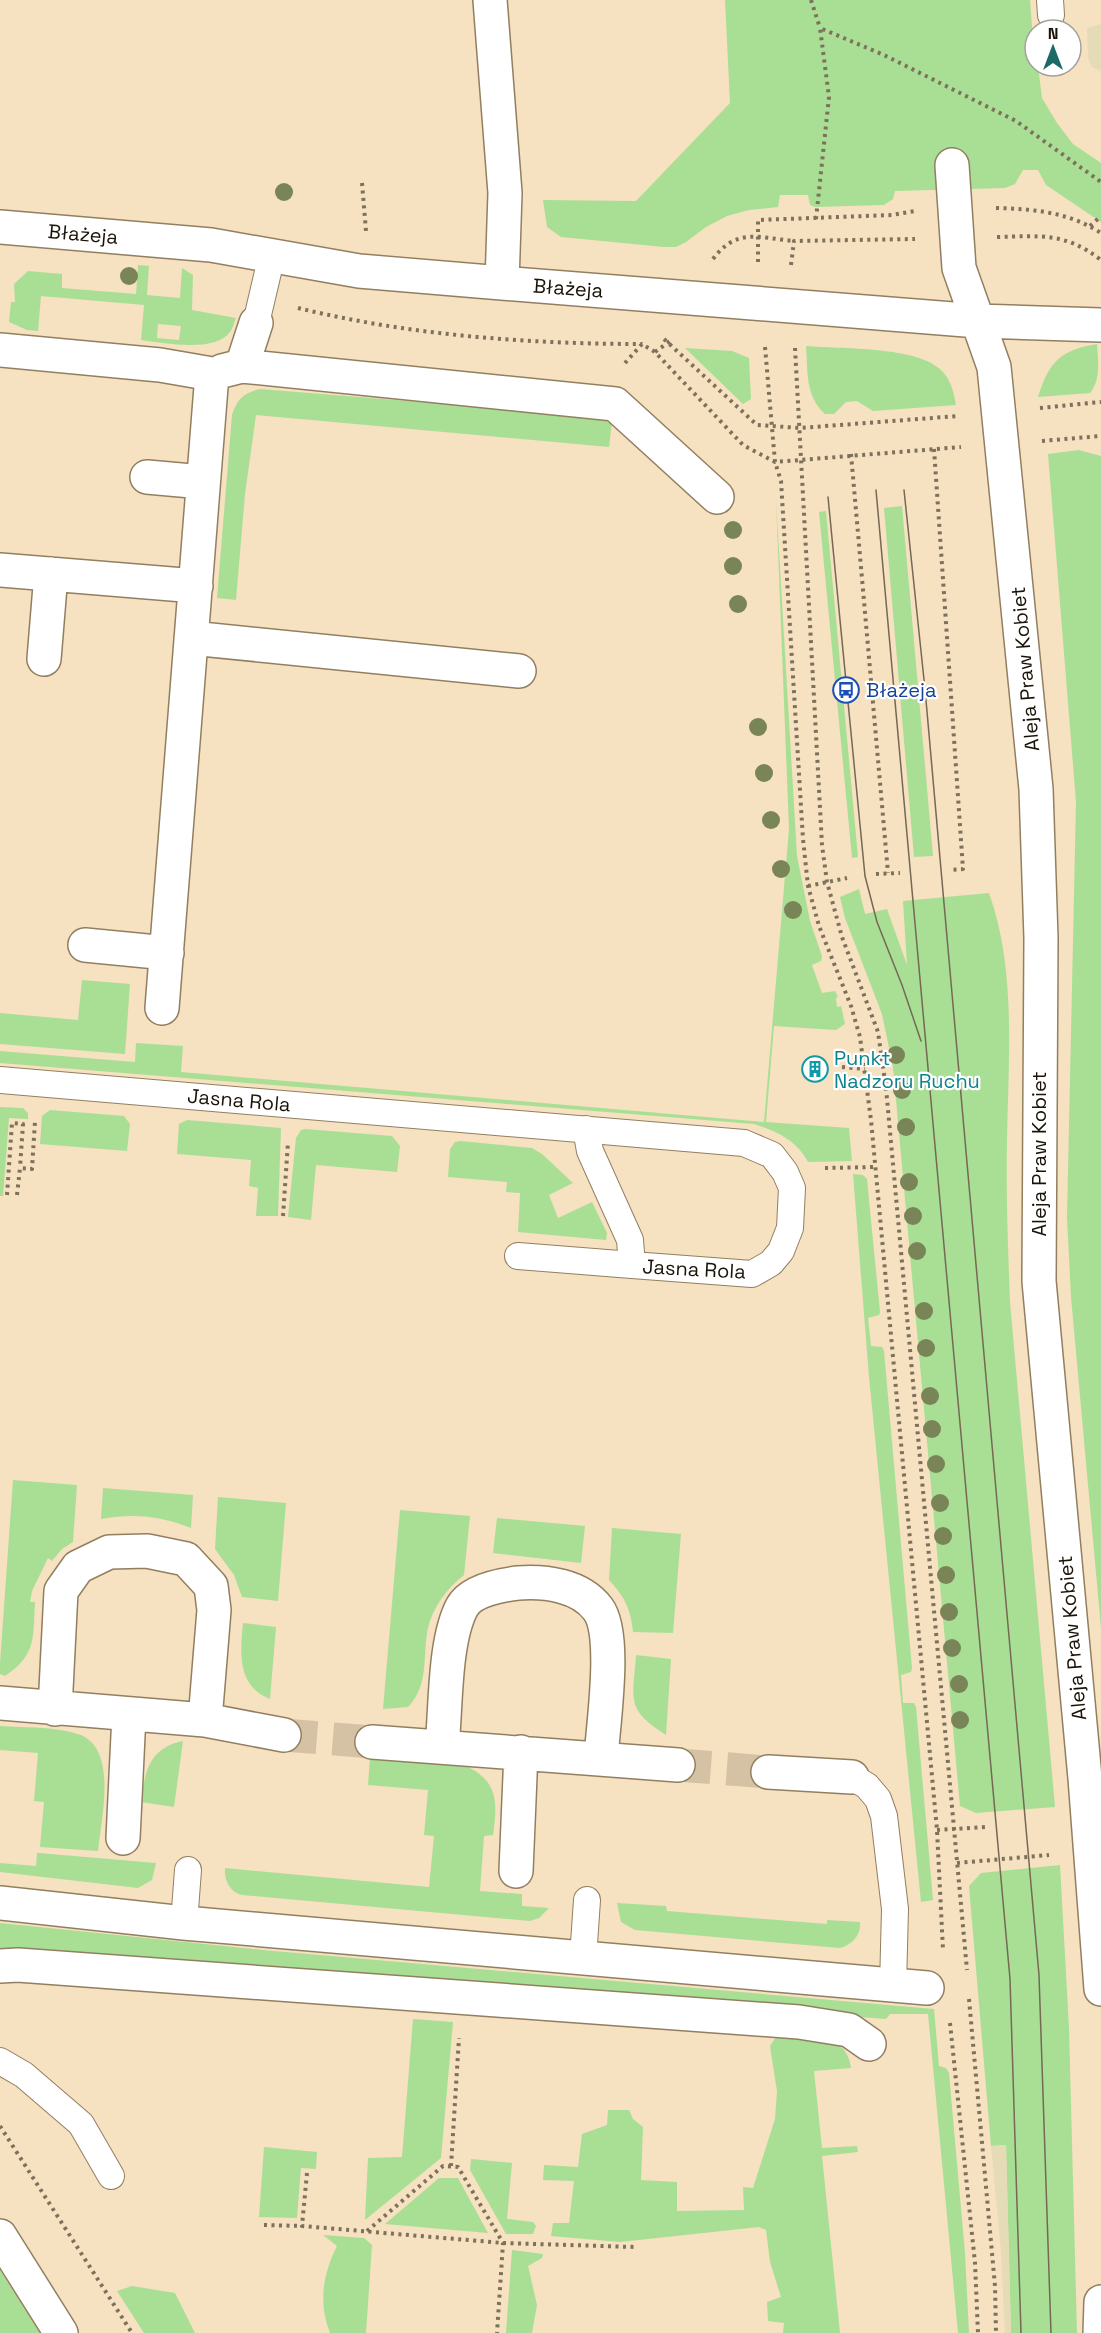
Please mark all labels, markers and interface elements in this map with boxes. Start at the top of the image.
north arrow [1023,18,1083,78]
text: N [1048,23,1058,44]
street label: Błażeja [47,218,119,250]
street label: Błażeja [532,273,604,303]
street label: Aleja Praw Kobiet [1005,586,1045,752]
bus stop icon: Błażeja [831,675,861,705]
place label: Błażeja [866,677,936,703]
place label: Punkt Nadzoru Ruchu [834,1045,980,1094]
building icon: Punkt Nadzoru Ruchu [800,1054,830,1084]
street label: Aleja Praw Kobiet [1026,1071,1052,1237]
street label: Jasna Rola [186,1083,292,1117]
street label: Jasna Rola [642,1253,746,1285]
street label: Aleja Praw Kobiet [1052,1555,1092,1721]

